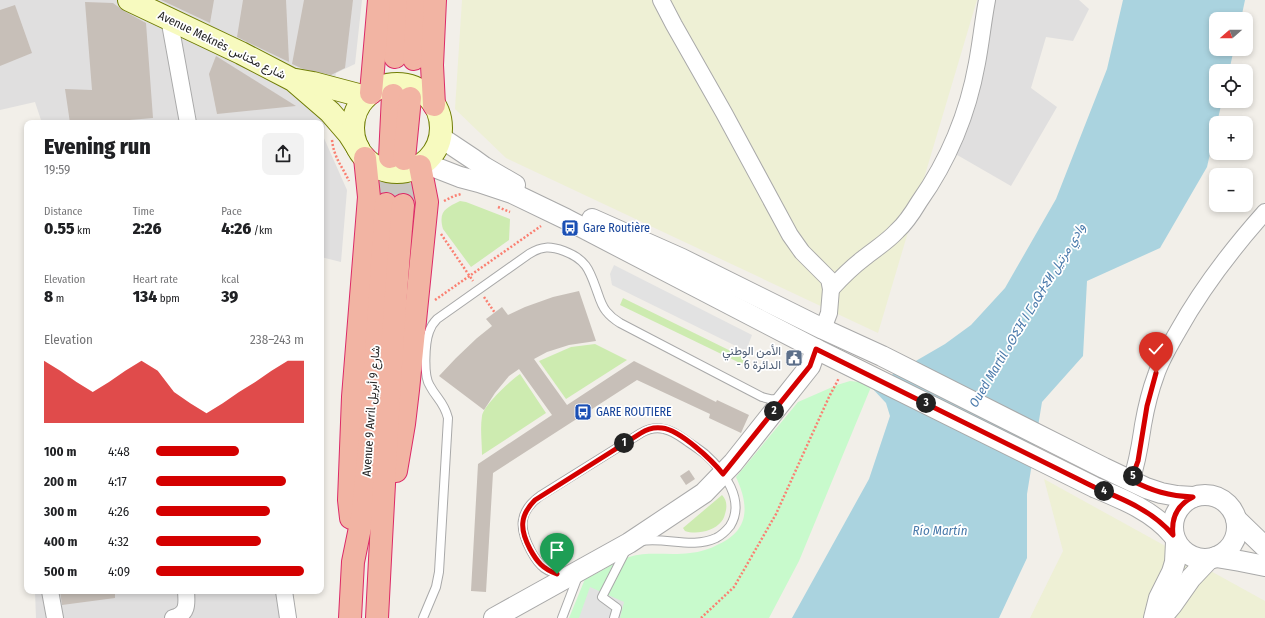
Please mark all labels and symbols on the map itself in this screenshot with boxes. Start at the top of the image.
street label: Avenue Meknès شارع مكناس [155,8,288,84]
north arrow [1209,12,1253,56]
bus stop icon: Gare Routière [560,218,580,238]
water label: Oued Martil ⴰⵙⵉⴼ ⵏ ⵎⴰⵕⵜⵉⵍ وادي مرتيل [966,220,1091,411]
place label: Gare Routière [583,221,650,235]
pin [1139,332,1173,373]
place label: الأمن الوطني - الدائرة 6 [722,344,781,373]
street label: Avenue 9 Avril شارع 9 أبريل [359,345,385,477]
public building icon: الأمن الوطني - الدائرة 6 [784,348,804,368]
pin: 3 [916,393,936,413]
pin: 2 [764,401,784,421]
bus stop icon: GARE ROUTIERE [573,402,593,422]
place label: GARE ROUTIERE [596,405,672,419]
pin: 1 [614,433,634,453]
pin: 5 [1123,466,1143,486]
pin: 4 [1094,481,1114,501]
water label: Río Martín [913,523,968,538]
pin [540,533,574,574]

